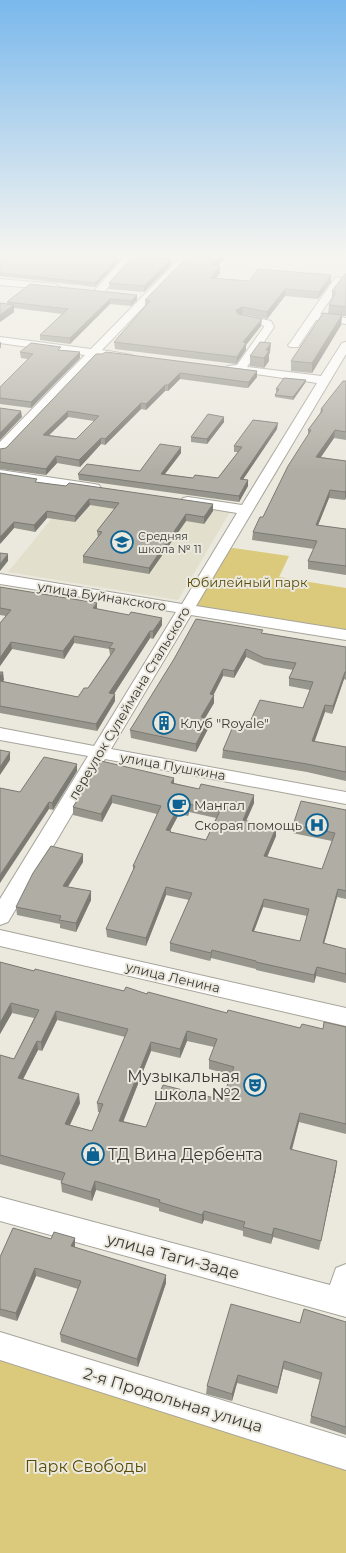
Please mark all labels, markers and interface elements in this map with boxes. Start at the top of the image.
school or university icon: Средняя школа № 11 [109,529,135,555]
place label: Средняя школа № 11 [138,529,202,556]
park label: Юбилейный парк [186,574,308,590]
street label: улица Буйнакского [35,578,168,614]
street label: переулок Сулеймана Стальского [65,604,193,802]
building icon: Клуб "Royale" [151,710,177,736]
place label: Клуб "Royale" [180,715,269,731]
street label: улица Пушкина [118,749,227,783]
cafe icon: Мангал [166,792,192,818]
place label: Мангал [194,797,245,813]
hospital icon: Скорая помощь [304,812,330,838]
place label: Скорая помощь [194,817,302,833]
street label: улица Ленина [123,958,222,996]
place label: Музыкальная школа №2 [127,1067,240,1104]
theatre icon: Музыкальная школа №2 [242,1072,268,1098]
shop icon: ТД Вина Дербента [80,1141,106,1167]
place label: ТД Вина Дербента [108,1145,263,1164]
street label: улица Таги-Заде [104,1229,241,1283]
street label: 2-я Продольная улица [81,1364,265,1436]
park label: Парк Свободы [25,1457,147,1476]

